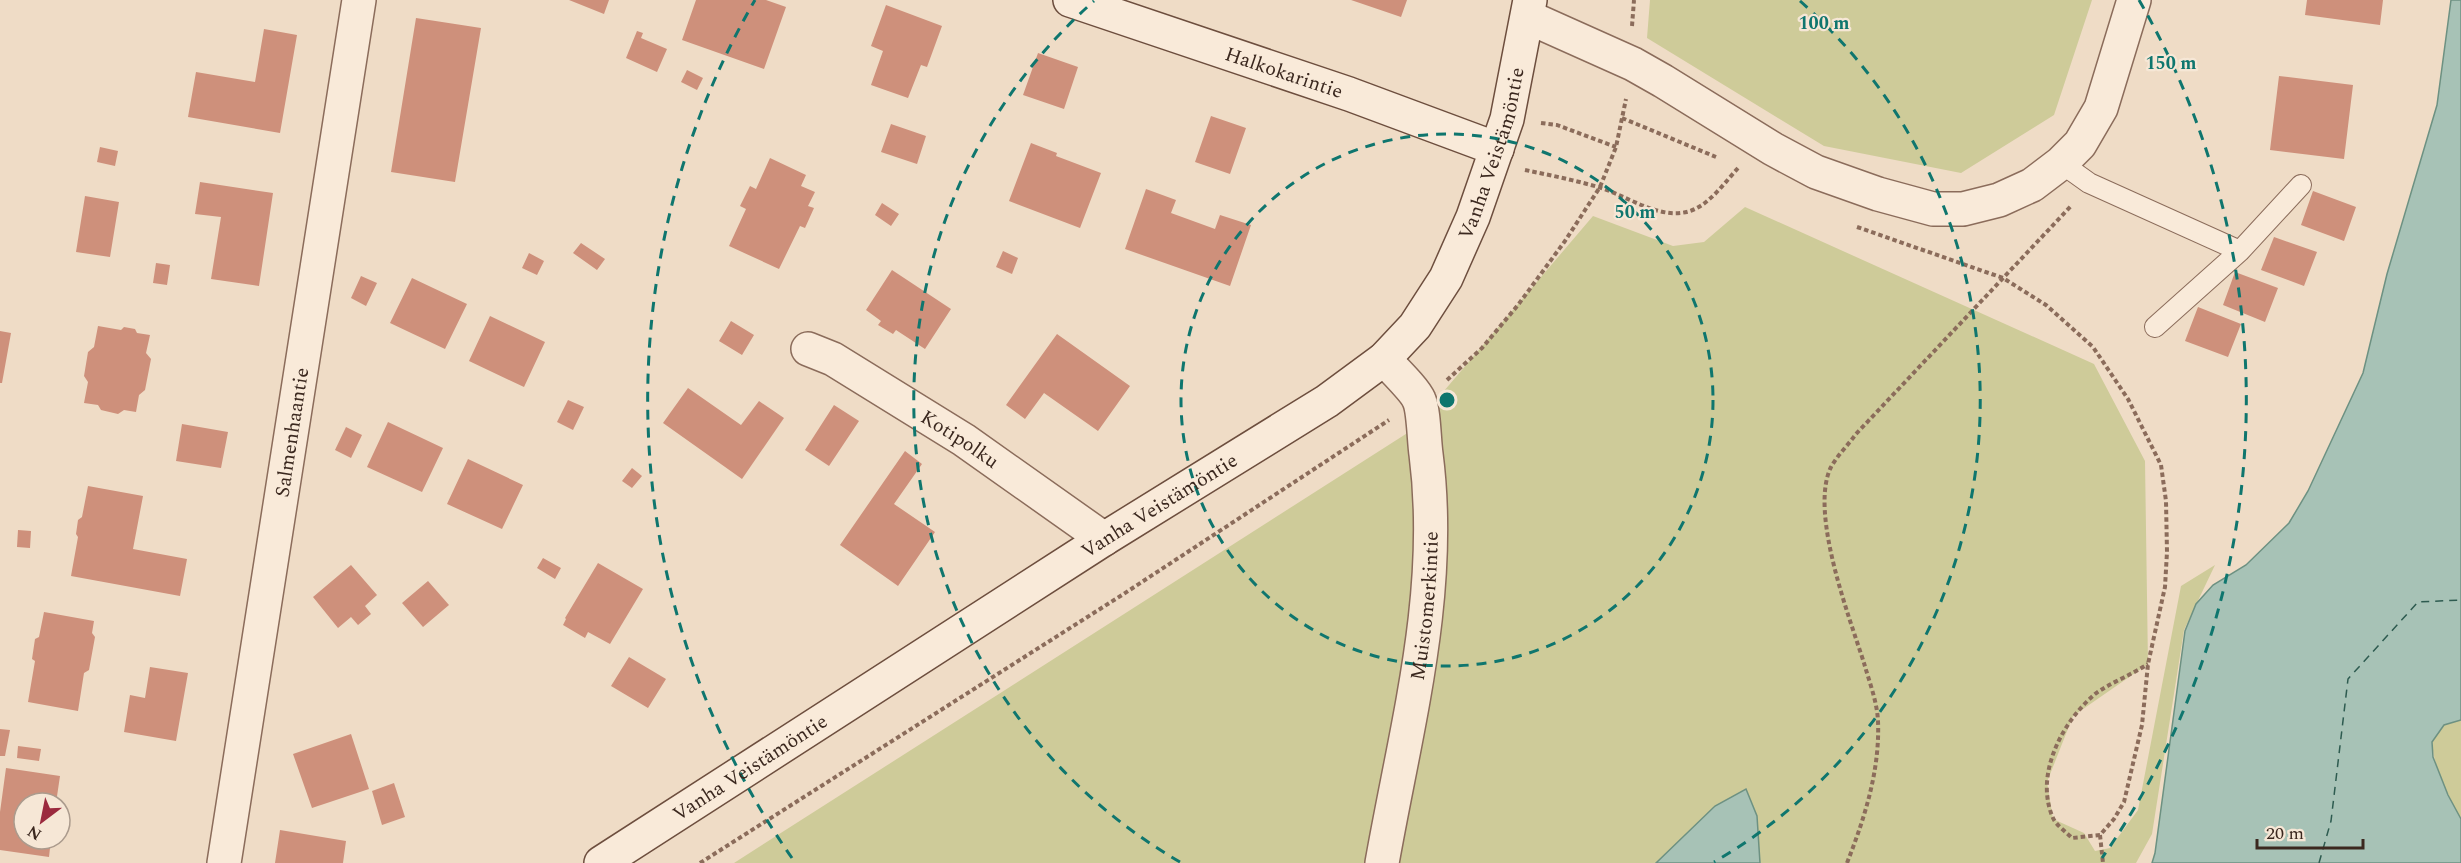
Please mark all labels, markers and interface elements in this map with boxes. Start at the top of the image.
text: 100 m [1798,10,1850,37]
street label: Halkokarintie [1221,39,1347,107]
text: 150 m [2145,50,2197,77]
street label: Vanha Veistämöntie [1451,65,1533,245]
text: 50 m [1615,199,1655,226]
street label: Salmenhaantie [267,365,317,499]
centre of rings [1437,390,1457,410]
street label: Kotipolku [915,403,1005,476]
street label: Vanha Veistämöntie [1075,446,1244,566]
street label: Muistomerkintie [1403,531,1447,683]
street label: Vanha Veistämöntie [667,707,834,829]
north arrow [12,791,72,851]
scale bar [2257,812,2364,850]
text: N [23,819,46,847]
text: 20 m [2266,820,2304,847]

